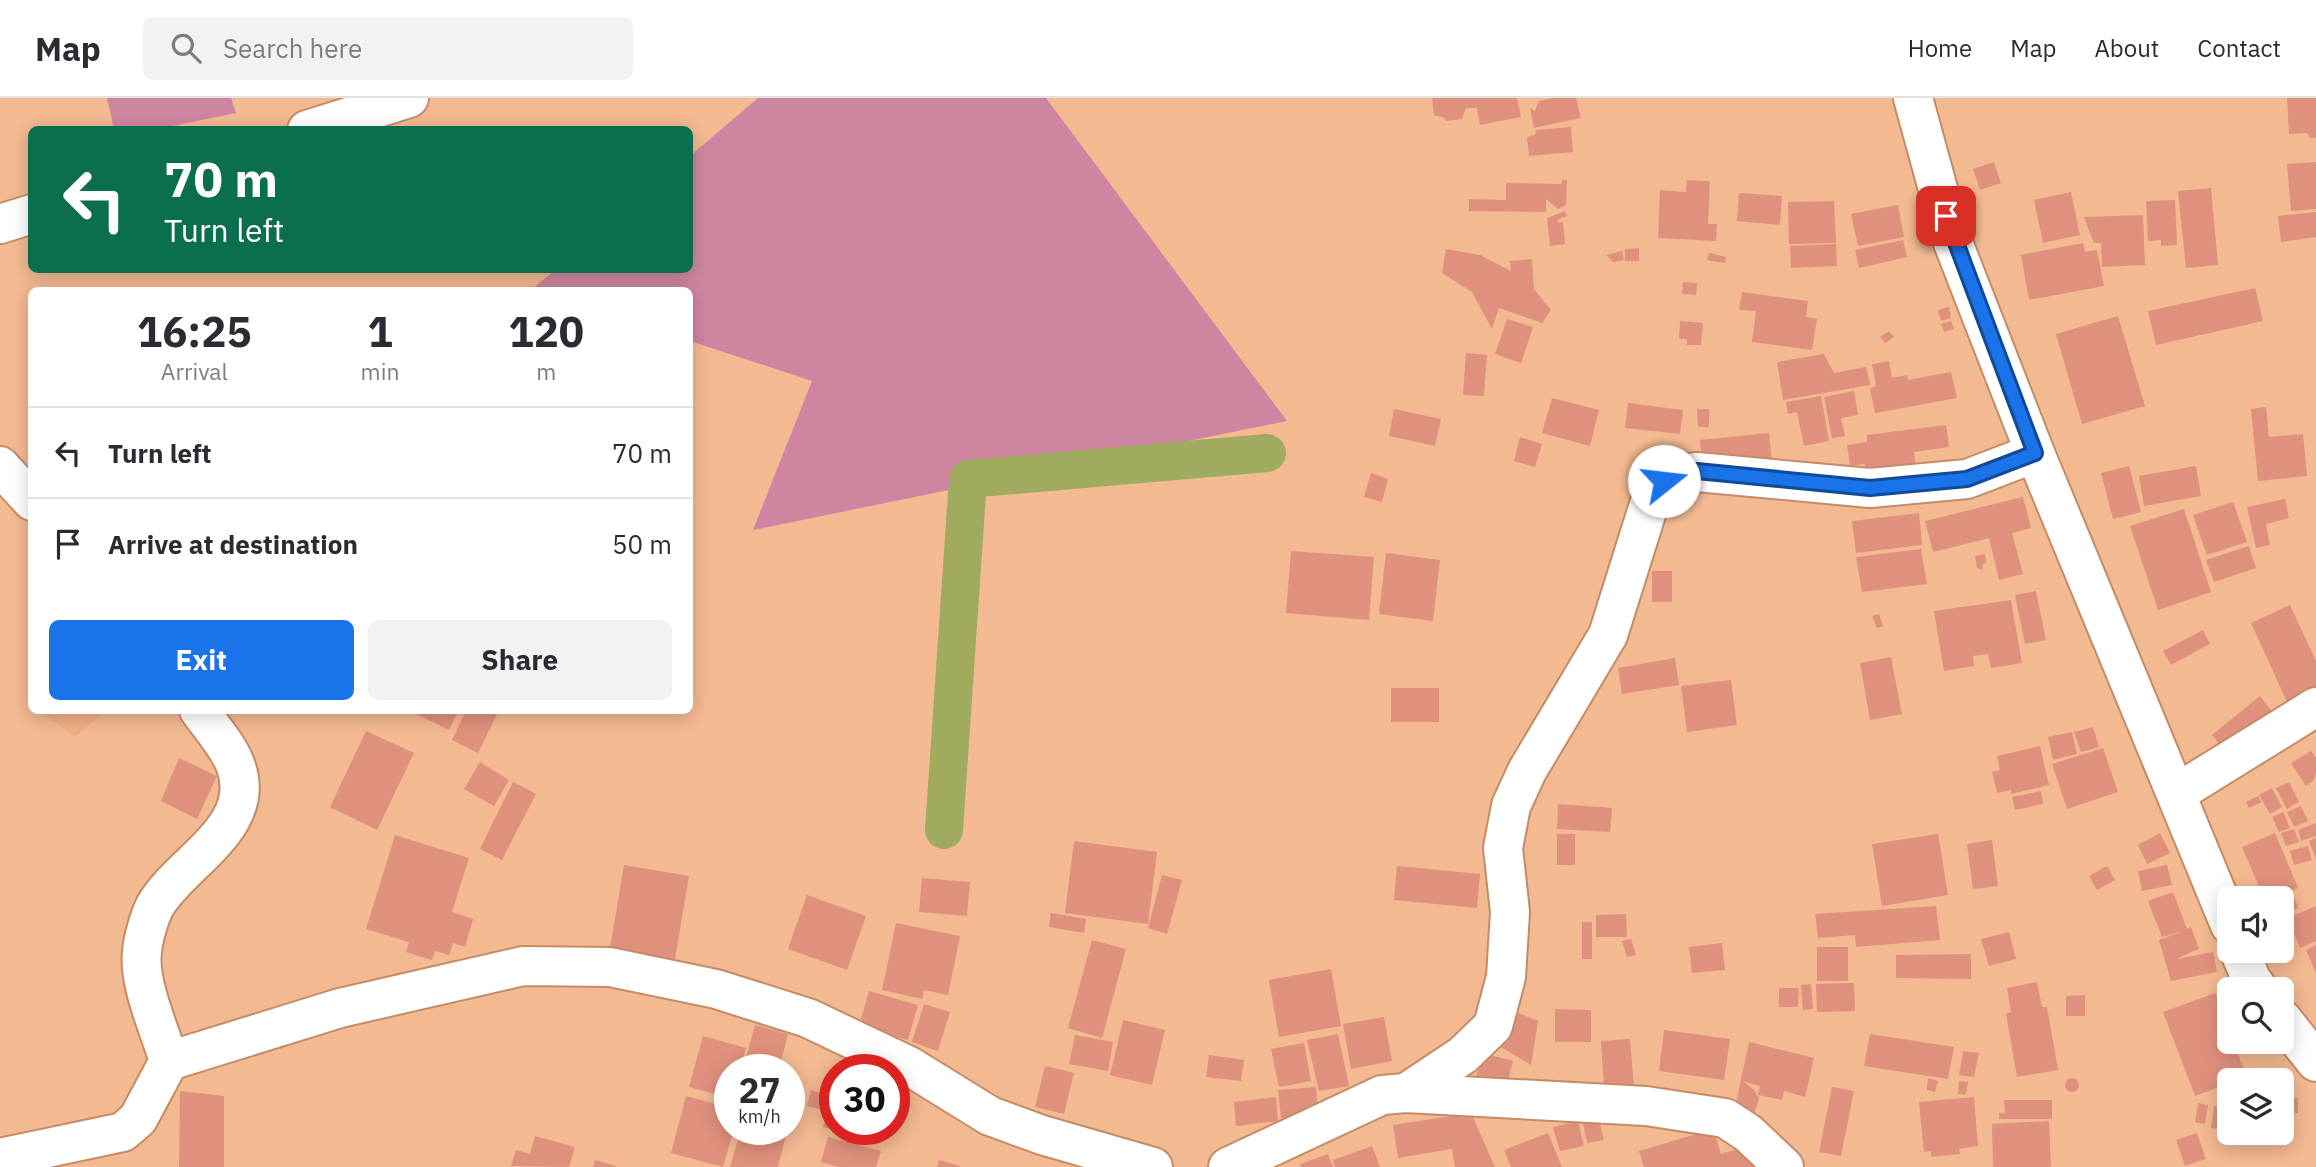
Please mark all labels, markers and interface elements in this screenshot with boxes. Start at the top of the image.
search box [143,17,633,80]
text: Map [35,27,101,70]
icon: search [167,29,205,67]
text: Search here [223,31,362,65]
text: Home [1908,32,1972,64]
text: Map [2010,32,2056,64]
text: About [2094,32,2159,64]
text: Contact [2197,32,2281,64]
text: 70 m [164,147,278,210]
icon: left [49,154,140,245]
pin [1916,186,1976,246]
icon: arrive [1927,197,1965,235]
text: Turn left [164,209,284,251]
text: 16:25 [137,304,252,359]
text: 1 [367,304,393,359]
text: 120 [508,304,584,359]
text: Arrival [161,356,228,386]
text: min [361,356,399,386]
text: m [536,356,556,386]
icon: left [49,434,87,472]
text: Turn left [108,436,211,470]
text: 70 m [612,436,672,470]
position arrow [1627,444,1701,518]
icon: arrive [49,525,87,563]
text: Arrive at destination [108,527,358,561]
text: 50 m [612,527,672,561]
button: Exit [49,620,354,700]
button: Share [368,620,672,700]
map controls [2217,886,2294,1145]
button: sound [2217,886,2294,963]
button: search [2217,977,2294,1054]
speed limit sign: 30 [819,1054,910,1145]
text: 27 [738,1067,781,1113]
button: layers [2217,1068,2294,1145]
text: km/h [738,1105,781,1128]

